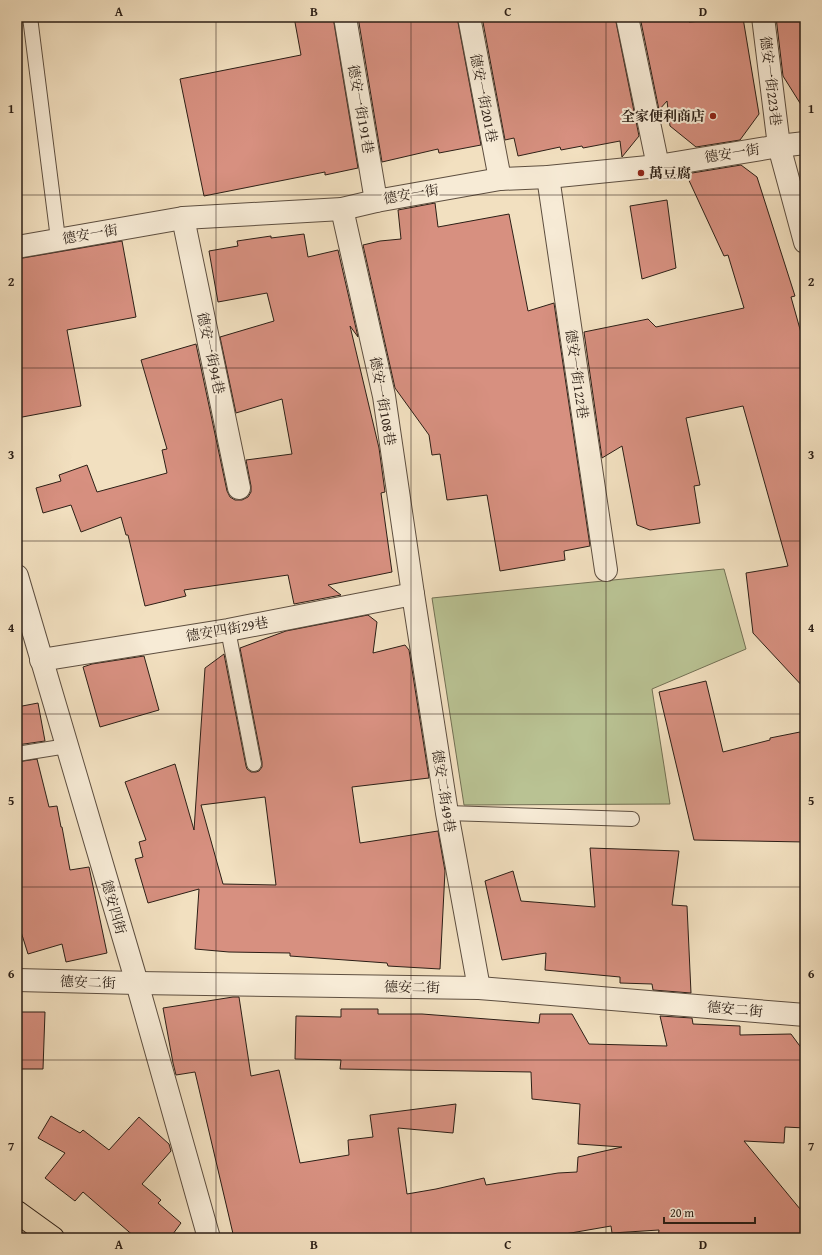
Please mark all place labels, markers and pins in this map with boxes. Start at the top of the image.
place label: 全家便利商店 [621,106,705,126]
marker: 全家便利商店 [708,111,718,121]
place label: 萬豆腐 [649,163,691,183]
marker: 萬豆腐 [636,168,646,178]

